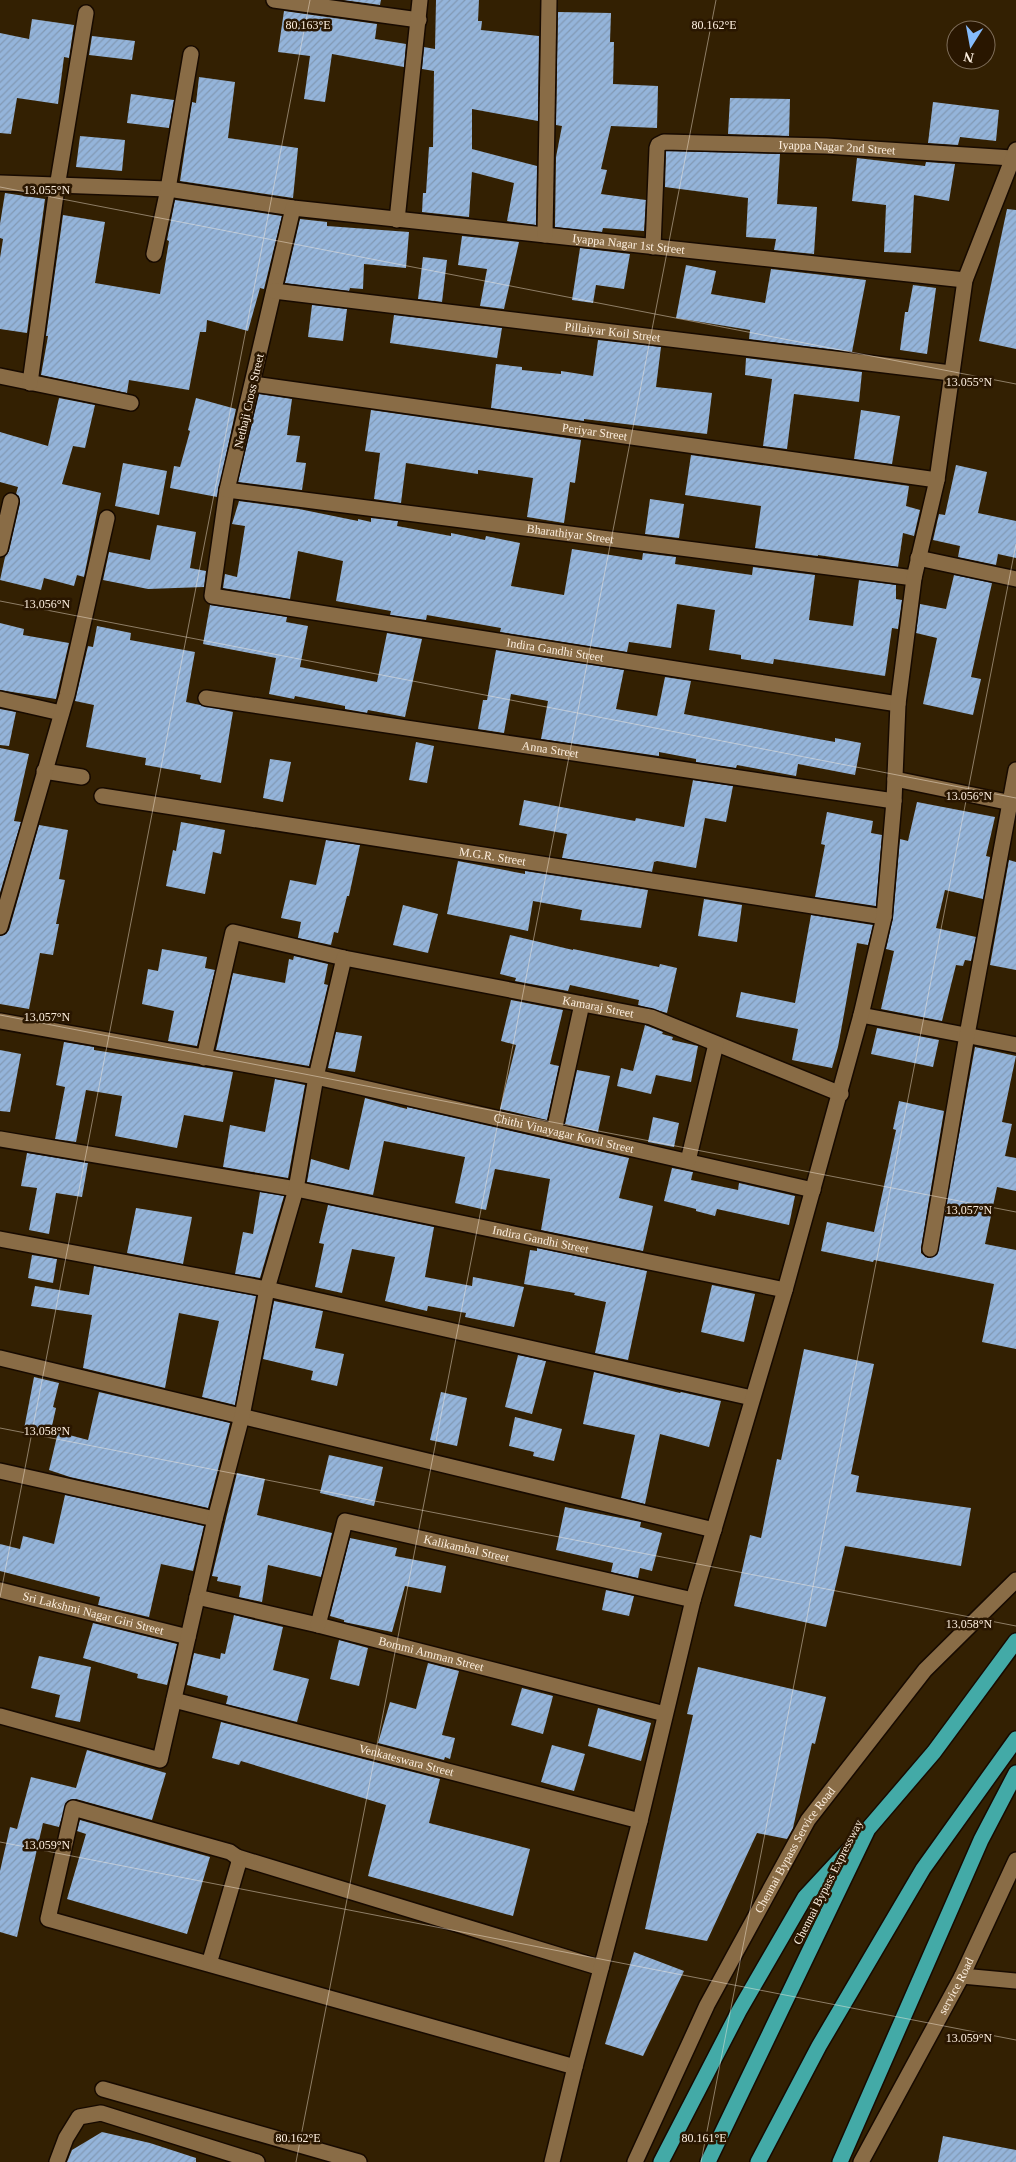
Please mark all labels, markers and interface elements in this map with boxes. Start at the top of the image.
text: 80.163°E [285,18,331,32]
text: 80.162°E [691,18,737,32]
north arrow [946,20,996,70]
text: N [962,49,975,66]
street label: Iyappa Nagar 2nd Street [778,138,896,158]
text: 13.055°N [24,183,71,197]
street label: Iyappa Nagar 1st Street [572,231,686,257]
street label: Pillaiyar Koil Street [564,319,662,345]
street label: Nethaji Cross Street [231,352,267,450]
text: 13.055°N [946,375,993,389]
street label: Periyar Street [561,420,629,444]
street label: Bharathiyar Street [526,521,615,547]
text: 13.056°N [24,597,71,611]
street label: Indira Gandhi Street [506,635,605,665]
street label: Anna Street [521,738,580,761]
text: 13.056°N [946,789,993,803]
street label: M.G.R. Street [458,844,527,869]
street label: Kamaraj Street [561,993,636,1021]
text: 13.057°N [24,1010,71,1024]
street label: Chithi Vinayagar Kovil Street [492,1111,636,1156]
text: 13.057°N [946,1203,993,1217]
street label: Indira Gandhi Street [491,1223,591,1256]
text: 13.058°N [24,1424,71,1438]
street label: Kalikambal Street [422,1532,511,1565]
street label: Sri Lakshmi Nagar Giri Street [21,1589,166,1638]
text: 13.058°N [946,1617,993,1631]
street label: Bommi Amman Street [377,1634,486,1674]
street label: Venkateswara Street [357,1741,456,1780]
street label: Chennai Bypass Service Road [752,1784,838,1916]
street label: Chennai Bypass Expressway [790,1817,866,1947]
text: 13.059°N [24,1838,71,1852]
street label: service Road [935,1955,977,2017]
text: 13.059°N [946,2031,993,2045]
text: 80.162°E [275,2131,321,2145]
text: 80.161°E [681,2131,727,2145]

